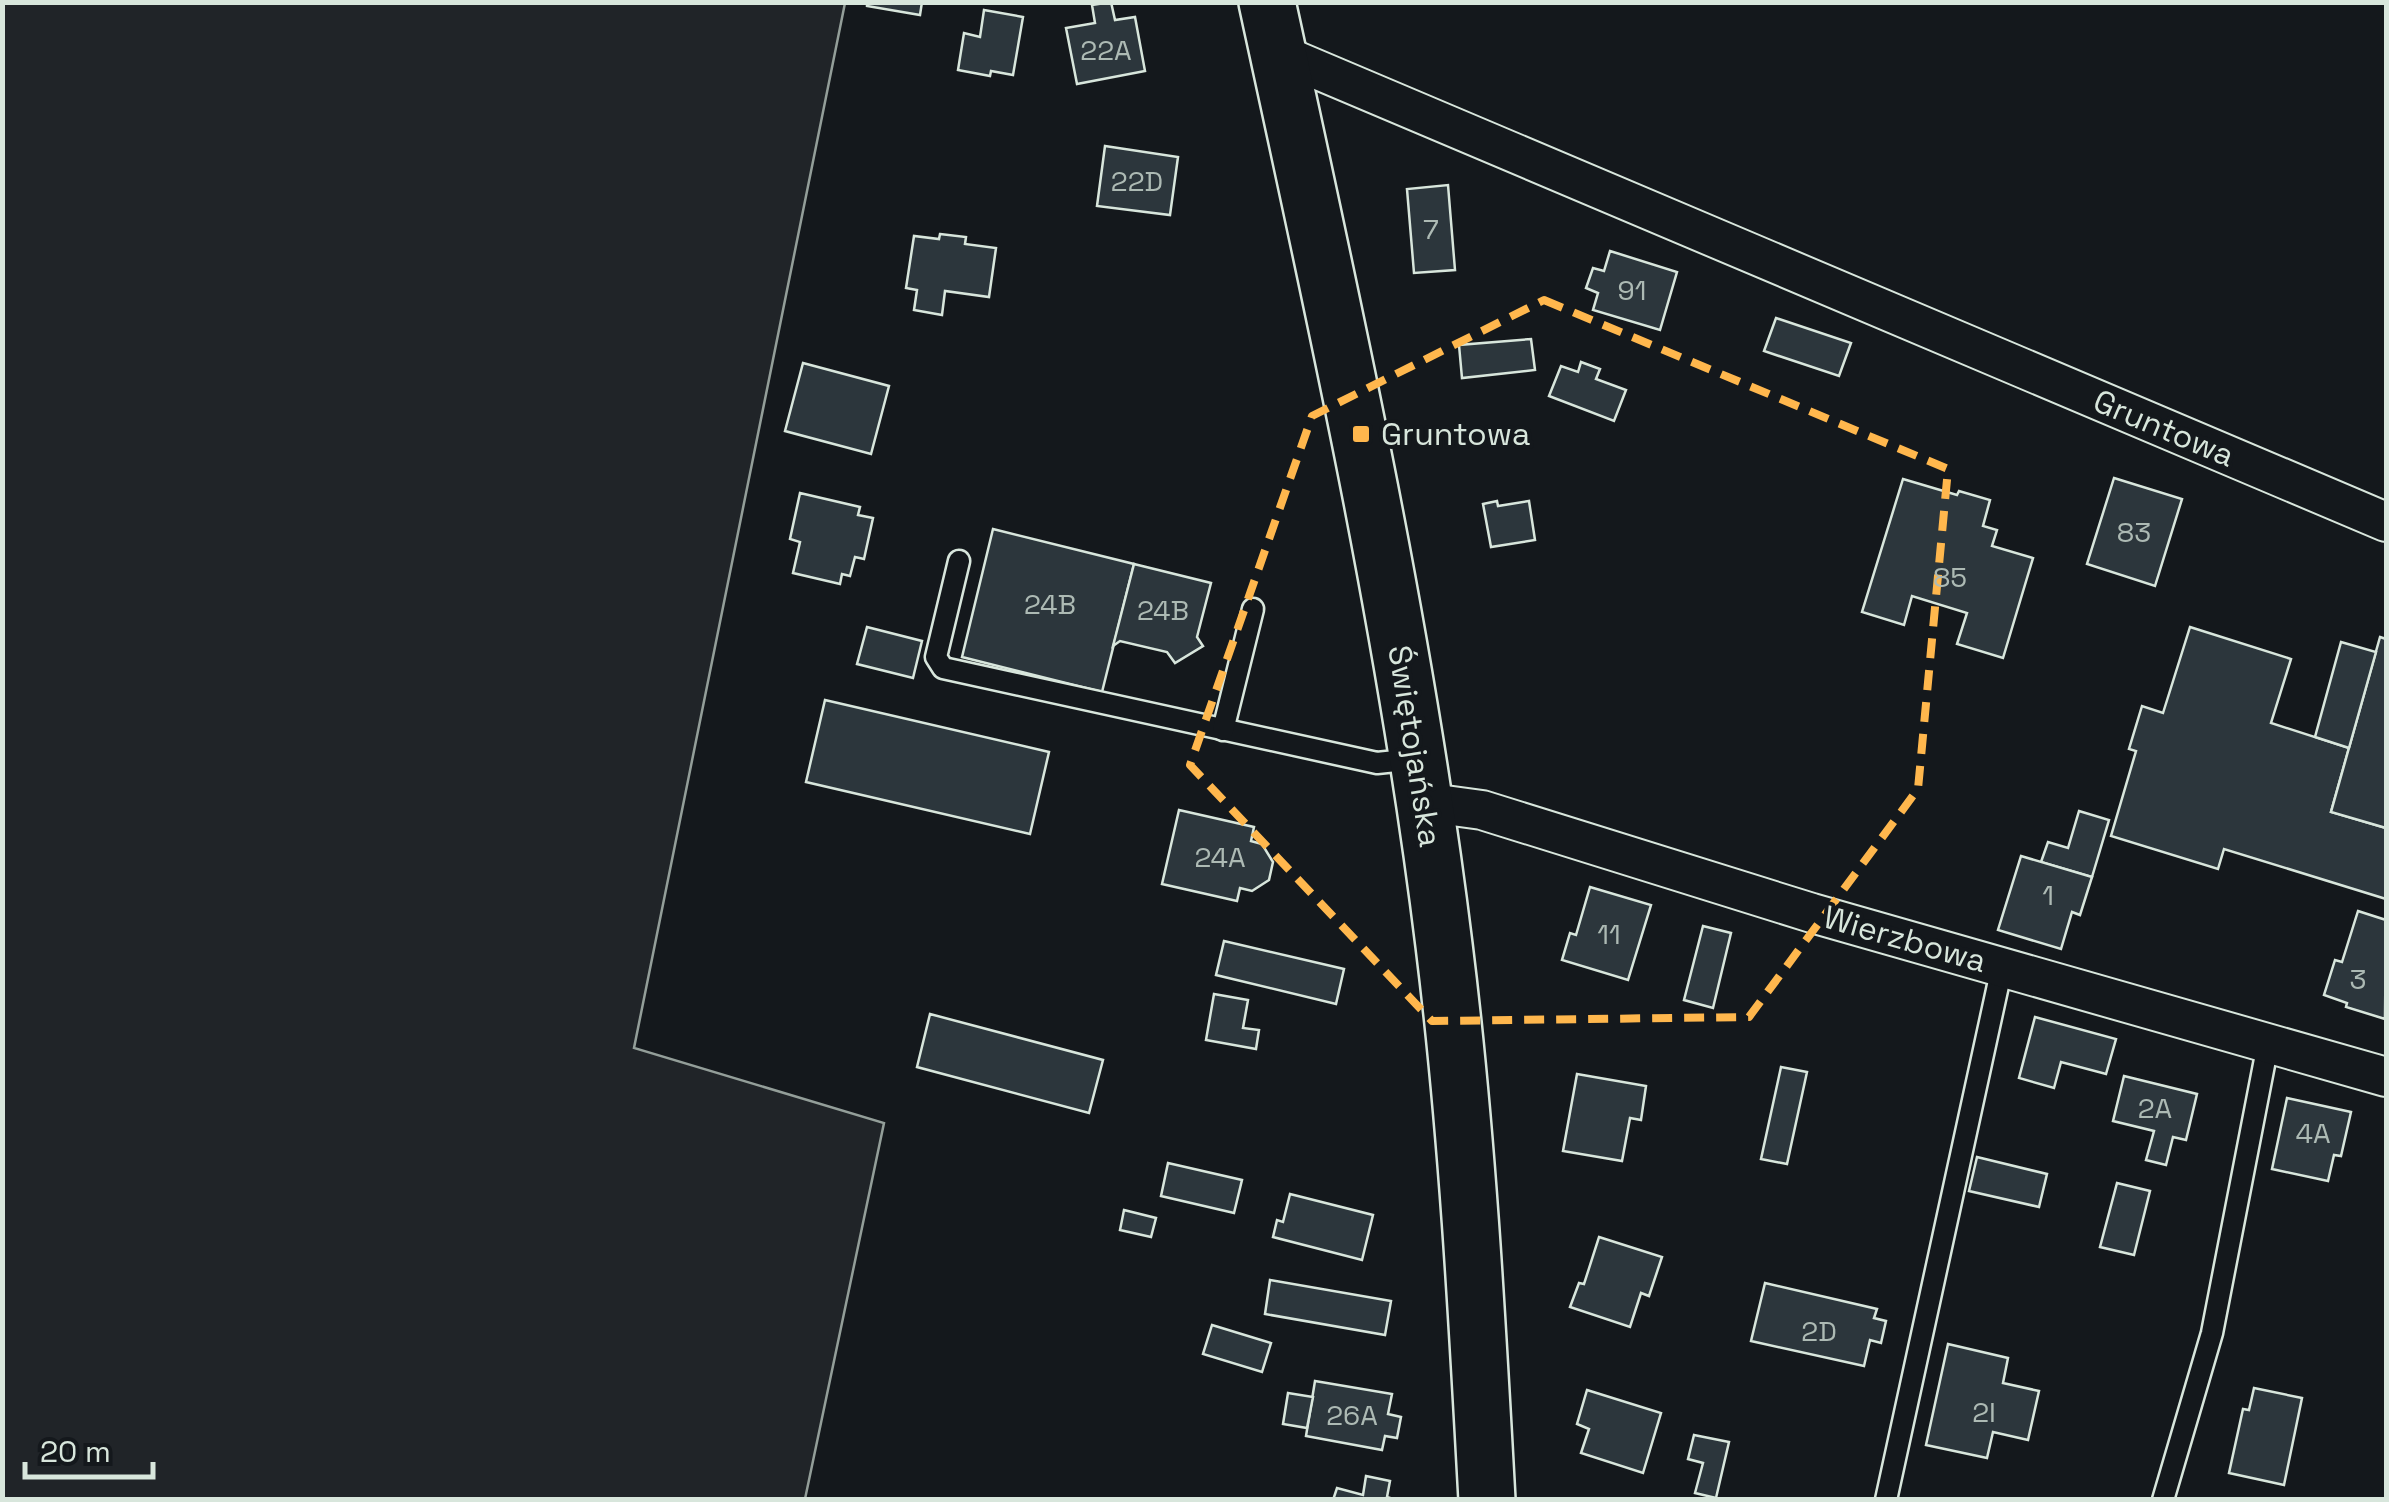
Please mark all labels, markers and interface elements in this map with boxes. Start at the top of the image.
house number: 22A [1080,32,1132,68]
house number: 22D [1111,163,1163,199]
house number: 7 [1423,211,1439,247]
house number: 91 [1618,272,1646,308]
street label: Gruntowa [2087,380,2241,476]
place label: Gruntowa [1381,414,1530,454]
marker: Gruntowa [1350,423,1372,445]
house number: 83 [2117,514,2151,550]
house number: 85 [1933,559,1967,595]
house number: 24B [1024,586,1076,622]
house number: 24B [1137,592,1189,628]
street label: Świętojańska [1379,642,1451,850]
house number: 24A [1194,839,1246,875]
house number: 1 [2042,877,2054,913]
street label: Wierzbowa [1819,897,1991,981]
house number: 11 [1597,916,1621,952]
house number: 3 [2350,961,2366,997]
house number: 2A [2138,1090,2172,1126]
house number: 4A [2295,1115,2331,1151]
house number: 2D [1801,1313,1837,1349]
house number: 2I [1972,1394,1996,1430]
house number: 26A [1326,1397,1378,1433]
scale bar [25,1417,152,1479]
text: 20 m [40,1432,111,1471]

